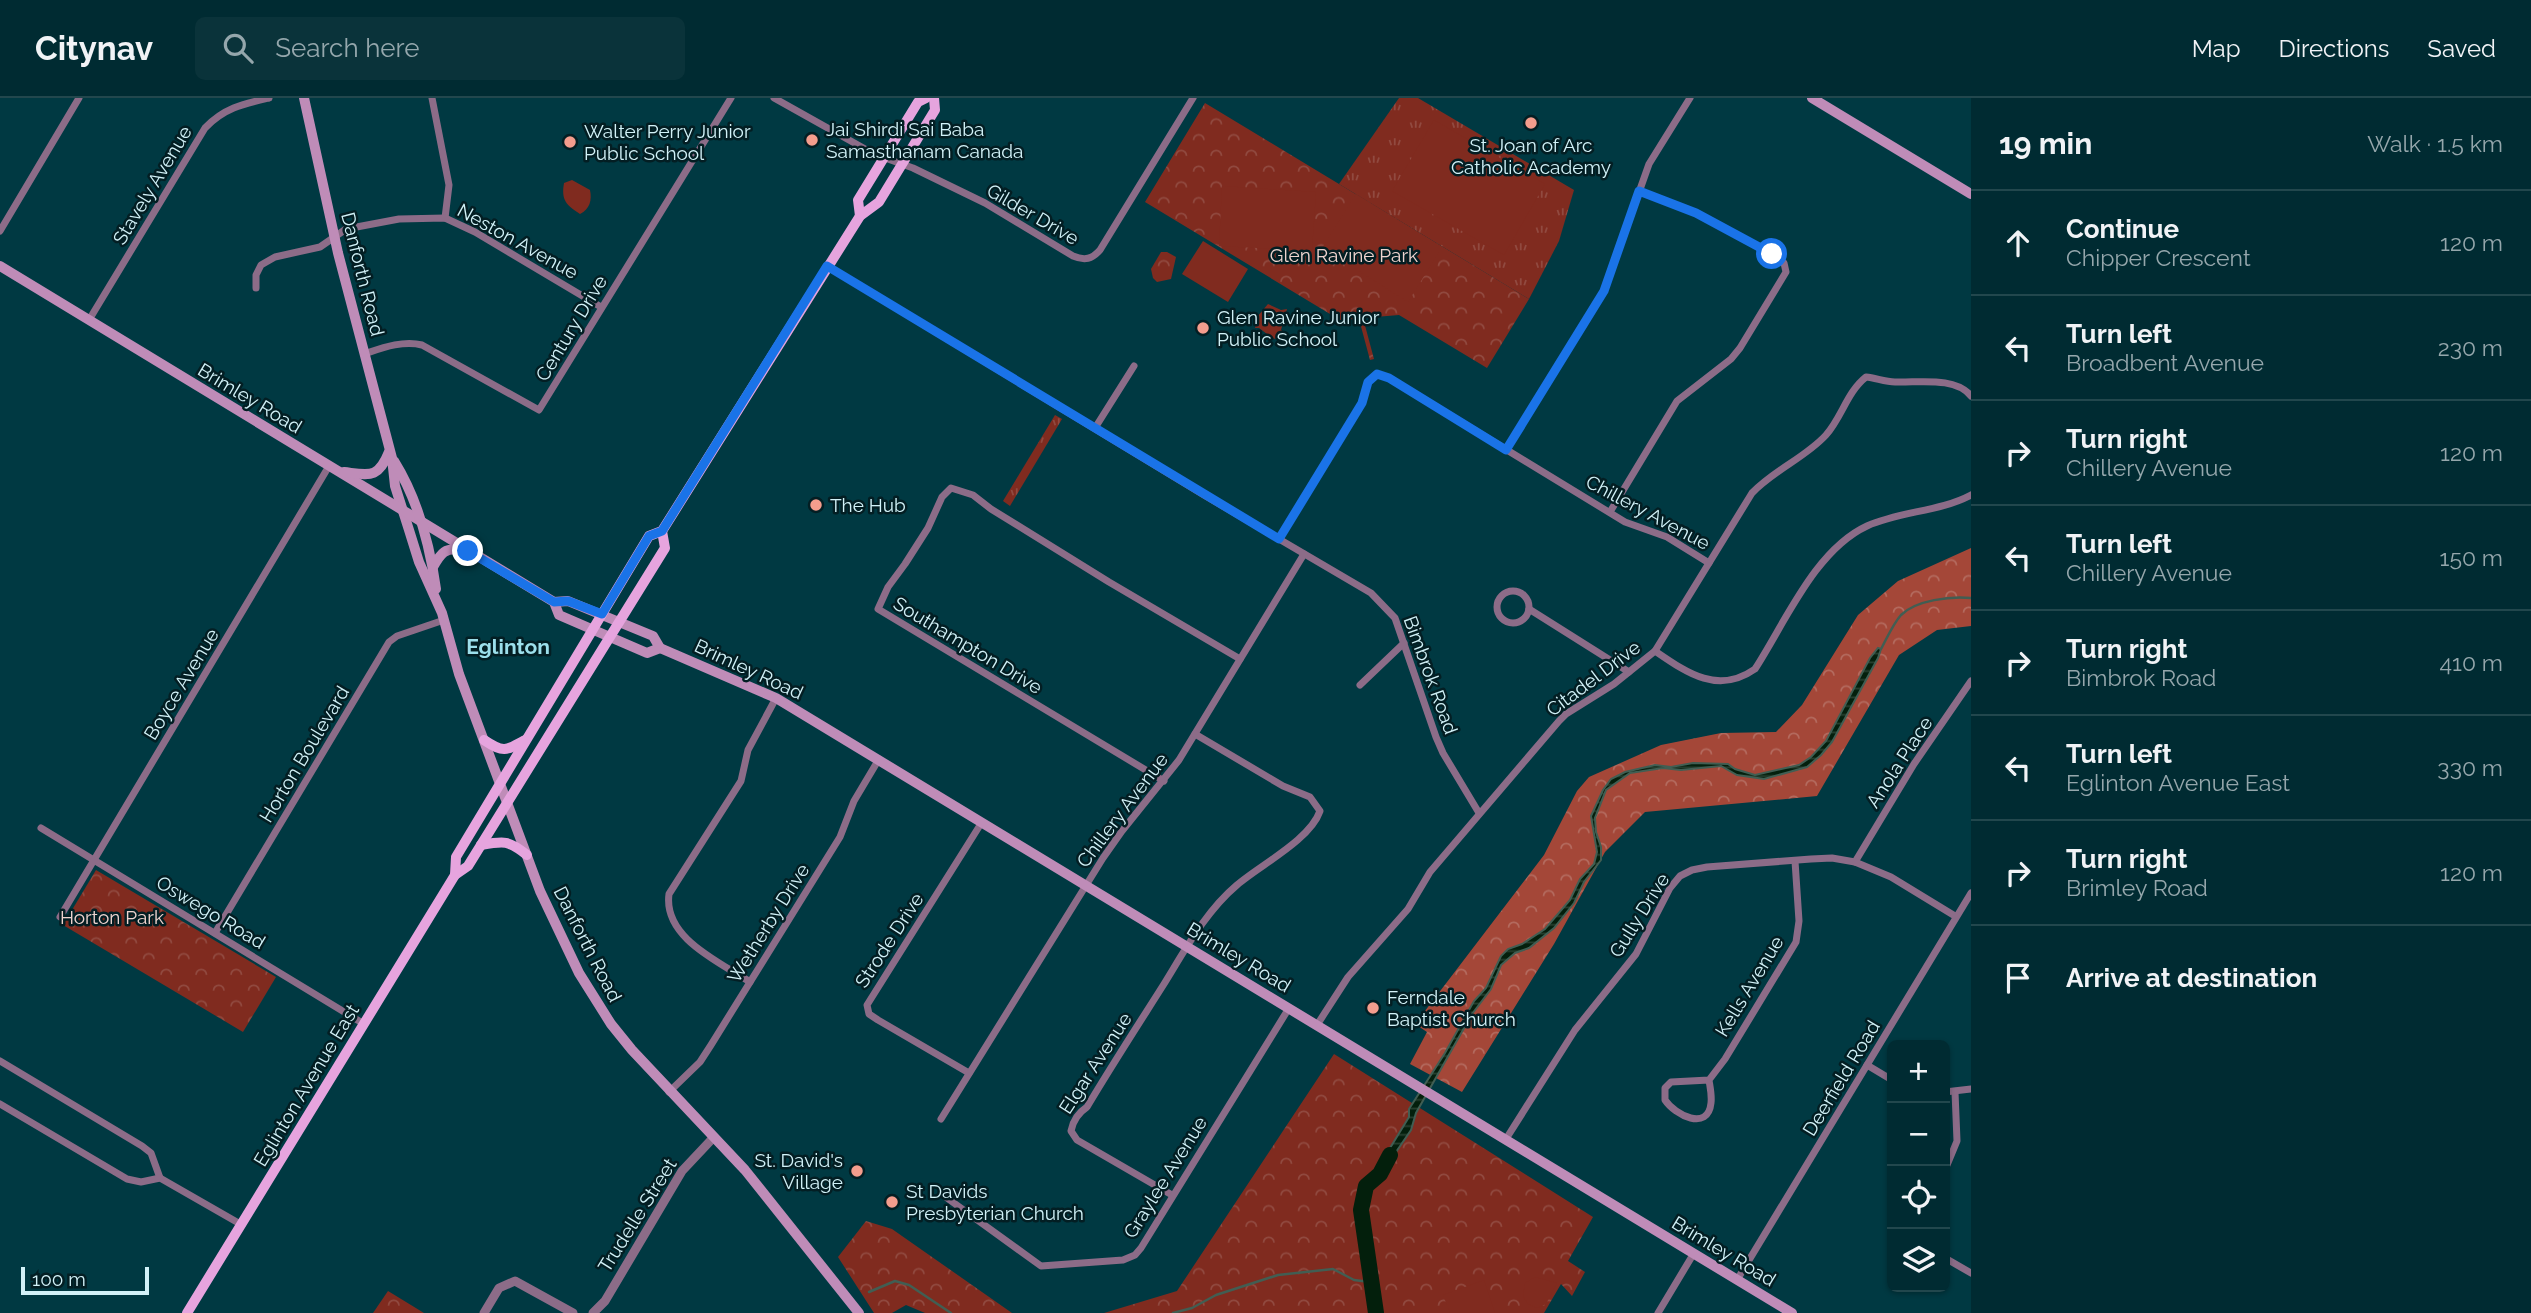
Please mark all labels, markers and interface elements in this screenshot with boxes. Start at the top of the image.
search box [195,17,685,80]
text: Citynav [35,29,153,68]
icon: search [219,29,257,67]
text: Search here [275,33,420,63]
text: Map [2192,34,2241,63]
text: Directions [2279,34,2389,63]
text: Saved [2427,34,2496,63]
marker: St. Joan of Arc Catholic Academy [1523,115,1539,131]
place label: Jai Shirdi Sai Baba Samasthanam Canada [826,118,1023,162]
place label: Walter Perry Junior Public School [584,120,751,164]
street label: Stavely Avenue [108,122,196,248]
text: 19 min [1999,126,2092,161]
text: Walk · 1.5 km [2367,130,2503,157]
marker: Jai Shirdi Sai Baba Samasthanam Canada [804,132,820,148]
marker: Walter Perry Junior Public School [562,134,578,150]
place label: St. Joan of Arc Catholic Academy [1451,134,1611,178]
street label: Gilder Drive [983,179,1083,249]
street label: Neston Avenue [454,199,582,283]
street label: Danforth Road [337,210,389,338]
text: Continue [2066,214,2179,244]
icon: ahead [1999,224,2037,262]
text: 120 m [2440,229,2503,256]
route start [1756,238,1787,269]
park label: Glen Ravine Park [1270,244,1418,266]
text: Chipper Crescent [2066,244,2251,271]
street label: Century Drive [531,271,611,385]
place label: Glen Ravine Junior Public School [1217,306,1380,350]
text: Turn left [2066,319,2172,349]
marker: Glen Ravine Junior Public School [1195,320,1211,336]
icon: left [1999,329,2037,367]
text: 230 m [2438,334,2503,361]
text: Broadbent Avenue [2066,349,2264,376]
street label: Brimley Road [194,358,306,438]
text: Turn right [2066,424,2187,454]
icon: right [1999,434,2037,472]
text: 120 m [2440,439,2503,466]
text: Chillery Avenue [2066,454,2232,481]
street label: Chillery Avenue [1582,470,1714,554]
place label: The Hub [830,494,906,516]
marker: The Hub [808,497,824,513]
text: Turn left [2066,529,2172,559]
route end [452,535,483,566]
icon: left [1999,539,2037,577]
text: 150 m [2440,544,2503,571]
text: Chillery Avenue [2066,559,2232,586]
street label: Southampton Drive [890,592,1046,698]
street label: Bimbrok Road [1399,613,1463,737]
street label: Boyce Avenue [139,624,223,744]
district label: Eglinton [466,634,550,659]
street label: Brimley Road [691,634,807,704]
text: Turn right [2066,634,2187,664]
street label: Citadel Drive [1542,636,1644,720]
icon: right [1999,644,2037,682]
text: 410 m [2440,649,2503,676]
text: Bimbrok Road [2066,664,2216,691]
street label: Horton Boulevard [255,682,353,826]
street label: Anola Place [1861,712,1937,812]
text: Turn left [2066,739,2172,769]
street label: Chillery Avenue [1072,749,1172,871]
icon: left [1999,749,2037,787]
text: 330 m [2437,754,2503,781]
text: Eglinton Avenue East [2066,769,2290,796]
text: Turn right [2066,844,2187,874]
icon: right [1999,854,2037,892]
street label: Wetherby Drive [723,859,813,987]
text: 120 m [2440,859,2503,886]
street label: Gully Drive [1605,869,1673,961]
street label: Oswego Road [153,871,269,953]
text: Brimley Road [2066,874,2208,901]
street label: Danforth Road [549,883,627,1005]
street label: Strode Drive [850,888,928,992]
park label: Horton Park [60,906,164,928]
street label: Brimley Road [1183,917,1295,997]
street label: Kells Avenue [1710,932,1788,1040]
icon: arrive [1999,959,2037,997]
text: Arrive at destination [2066,963,2317,993]
place label: Ferndale Baptist Church [1387,986,1516,1030]
street label: Eglinton Avenue East [249,999,363,1170]
marker: Ferndale Baptist Church [1365,1000,1381,1016]
street label: Elgar Avenue [1054,1008,1136,1118]
street label: Deerfield Road [1798,1016,1884,1140]
map controls [1887,1040,1950,1292]
button: + [1887,1040,1950,1103]
button: − [1887,1103,1950,1166]
street label: Graylee Avenue [1119,1112,1211,1242]
place label: St. David's Village [754,1149,843,1193]
street label: Trudelle Street [593,1154,681,1276]
marker: St. David's Village [849,1163,865,1179]
button: locate [1887,1166,1950,1229]
place label: St Davids Presbyterian Church [906,1180,1084,1224]
marker: St Davids Presbyterian Church [884,1194,900,1210]
street label: Brimley Road [1668,1211,1780,1291]
button: layers [1887,1229,1950,1292]
scale bar [21,1264,149,1296]
text: 100 m [32,1268,86,1290]

